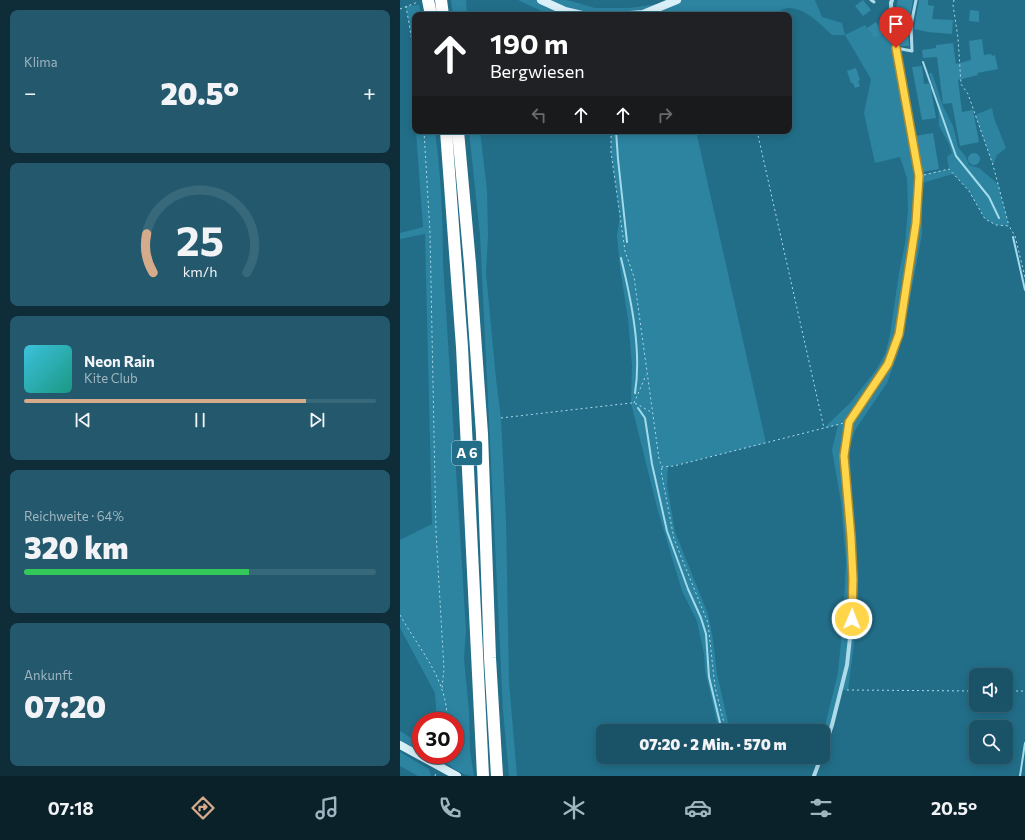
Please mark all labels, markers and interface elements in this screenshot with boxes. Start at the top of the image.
pin [879,7.0,913,48]
icon: arrive [885,13,907,35]
text: 190 m [490,26,568,60]
icon: ahead [424,28,476,80]
text: Klima [24,54,58,70]
text: Bergwiesen [490,60,585,82]
text: 20.5° [160,74,239,111]
text: − [24,79,37,106]
text: + [363,79,376,106]
icon: left [528,104,550,126]
icon: ahead [570,104,592,126]
icon: ahead [612,104,634,126]
icon: right [654,104,676,126]
text: 25 [176,214,224,265]
text: km/h [183,261,217,279]
text: Neon Rain [84,352,155,370]
text: Kite Club [84,370,138,386]
icon: previous [72,409,94,431]
icon: pause [189,409,211,431]
icon: next [306,409,328,431]
road number: A 6 [452,441,482,465]
text: Reichweite · 64% [24,508,124,524]
text: 320 km [24,528,128,565]
position arrow [831,598,873,640]
text: Ankunft [24,667,73,683]
map controls [969,668,1013,764]
button: sound [969,668,1013,712]
text: 07:20 [24,687,106,724]
speed limit sign: 30 [412,712,464,764]
button: search [969,720,1013,764]
text: 07:20 · 2 Min. · 570 m [639,735,787,753]
icon: directions [189,794,217,822]
icon: music [313,794,341,822]
icon: phone [436,794,464,822]
icon: climate [560,794,588,822]
icon: car [684,794,712,822]
icon: filters [807,794,835,822]
text: 07:18 [48,797,94,819]
text: 20.5° [931,797,977,819]

